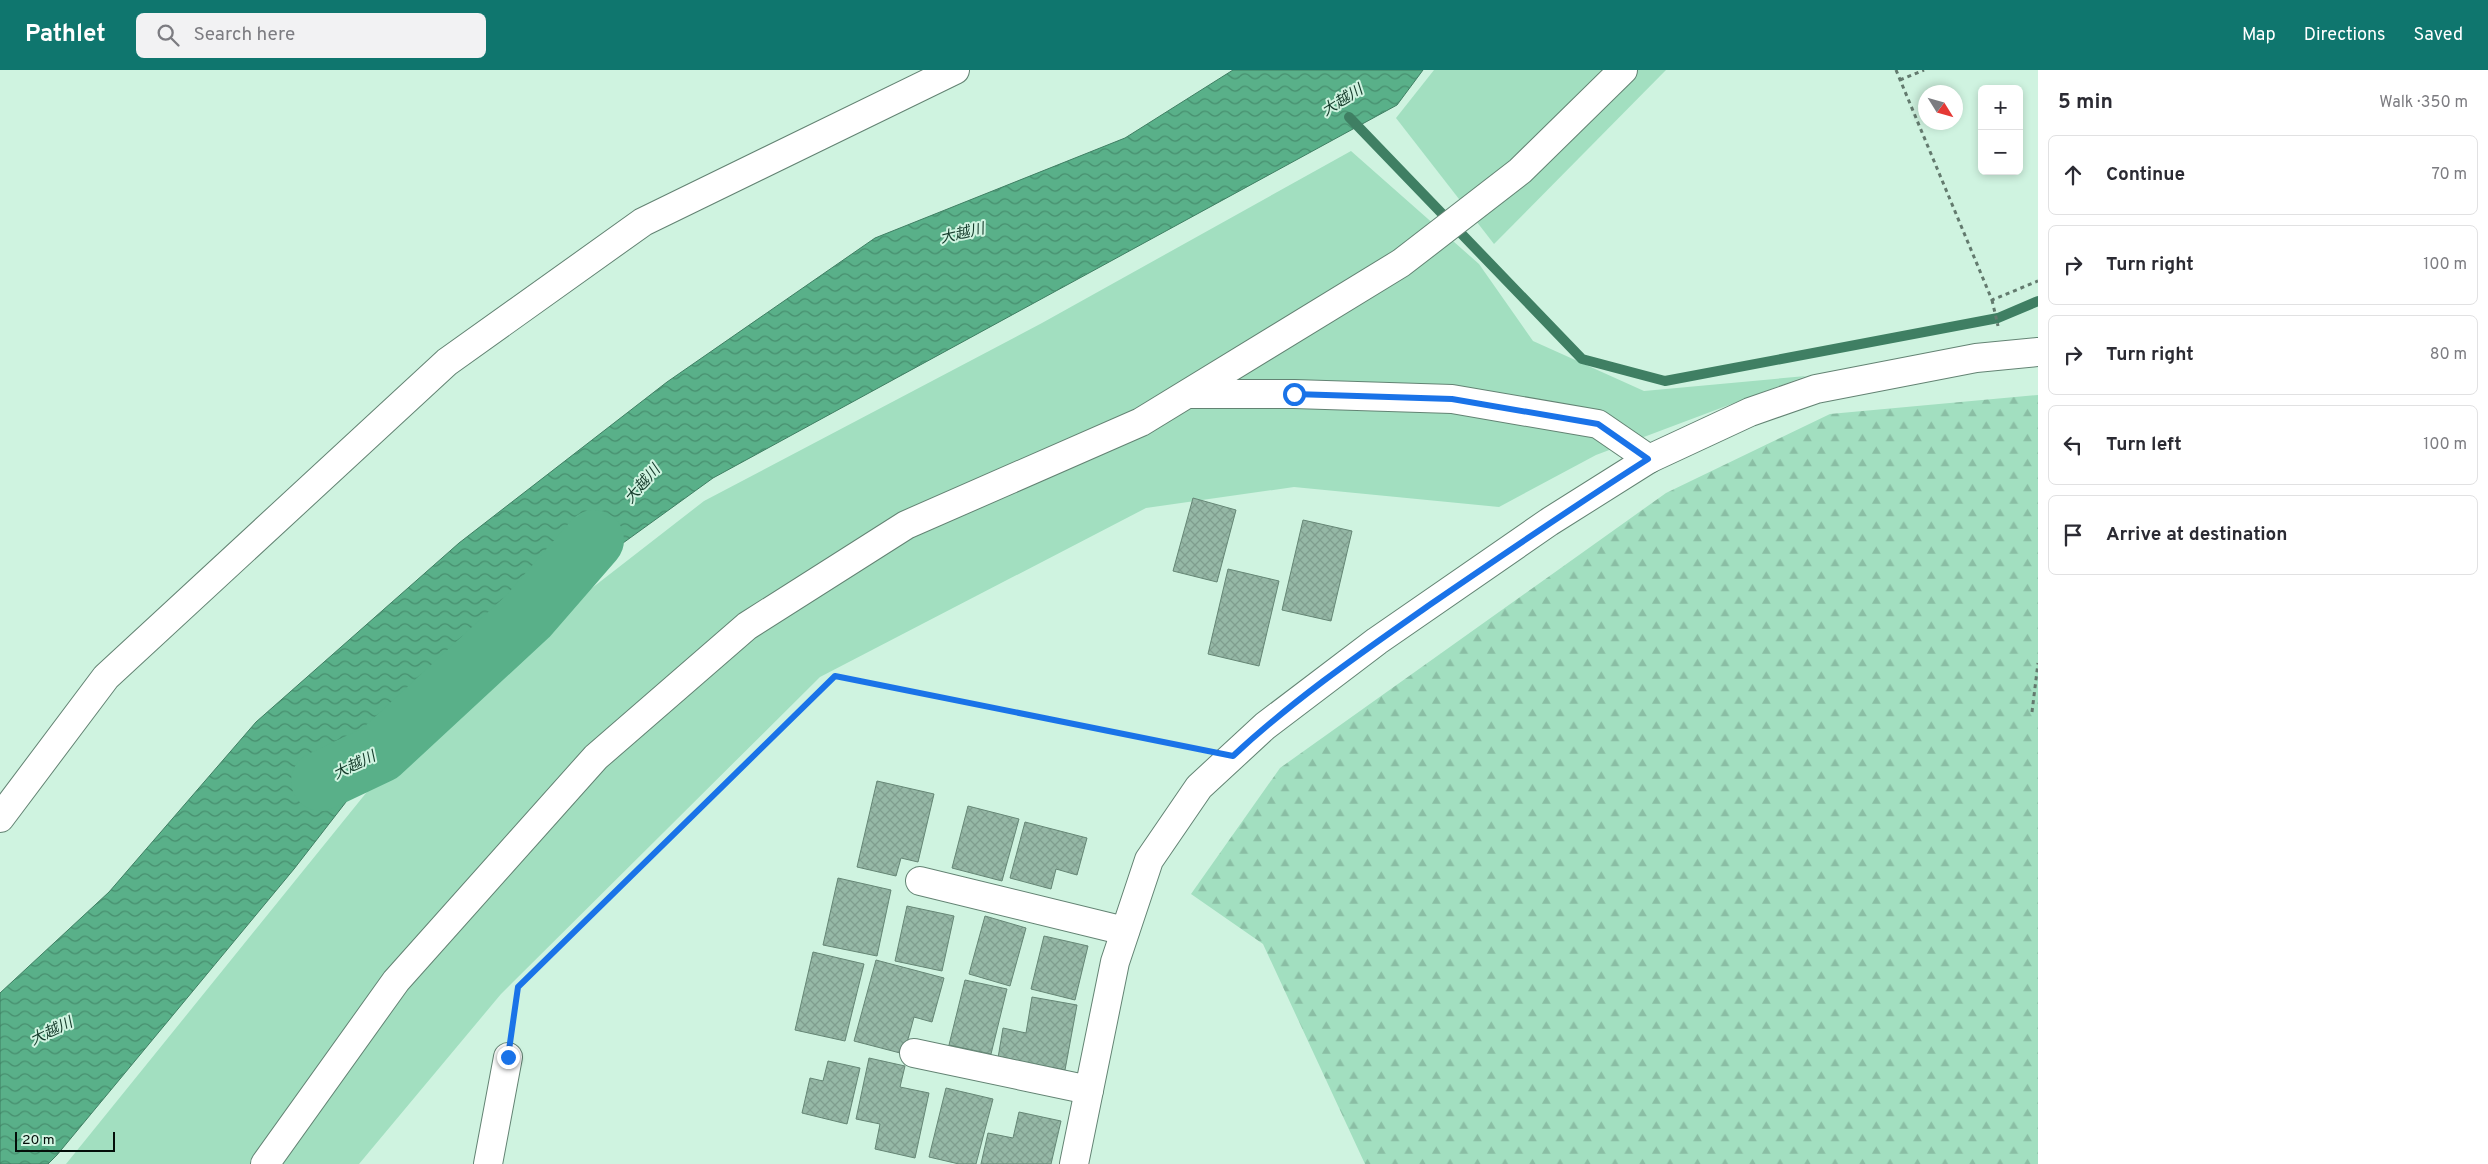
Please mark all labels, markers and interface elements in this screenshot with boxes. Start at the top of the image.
search box [136,13,486,58]
text: Pathlet [25,20,106,50]
icon: search [154,21,182,49]
text: Search here [194,23,295,47]
text: Map [2242,24,2276,47]
text: Directions [2304,24,2386,47]
text: Saved [2414,24,2463,47]
water label: 大越川 [1319,80,1369,121]
north arrow [1918,85,1963,130]
map controls [1978,85,2023,175]
button: + [1978,85,2023,130]
text: 5 min [2058,89,2113,116]
text: Walk · 350 m [2379,93,2468,113]
button: − [1978,130,2023,175]
icon: ahead [2059,161,2087,189]
text: Continue [2106,163,2185,187]
text: 70 m [2432,165,2467,185]
water label: 大越川 [938,220,988,249]
icon: right [2059,251,2087,279]
text: Turn right [2106,253,2194,277]
text: 100 m [2423,255,2467,275]
icon: right [2059,341,2087,369]
text: Turn right [2106,343,2194,367]
text: 80 m [2430,345,2467,365]
route start [1283,383,1306,406]
icon: left [2059,431,2087,459]
text: Turn left [2106,433,2182,457]
text: 100 m [2423,435,2467,455]
water label: 大越川 [621,460,666,508]
icon: arrive [2059,521,2087,549]
text: Arrive at destination [2106,523,2287,547]
water label: 大越川 [330,747,381,785]
water label: 大越川 [27,1013,78,1051]
route end [497,1046,520,1069]
scale bar [15,1129,115,1152]
text: 20 m [22,1132,55,1149]

